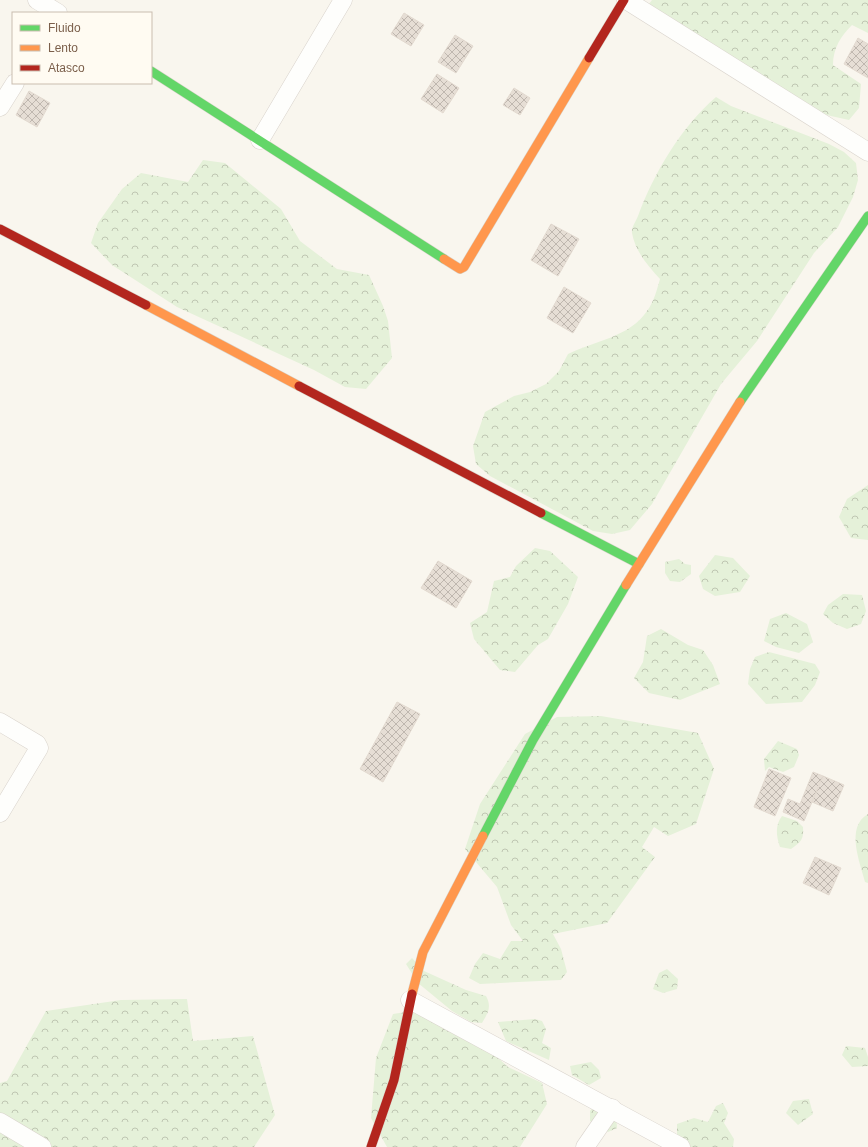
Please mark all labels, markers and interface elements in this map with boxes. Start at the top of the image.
legend [12,12,152,84]
text: Fluido [48,21,81,35]
text: Lento [48,41,78,55]
text: Atasco [48,61,85,75]

